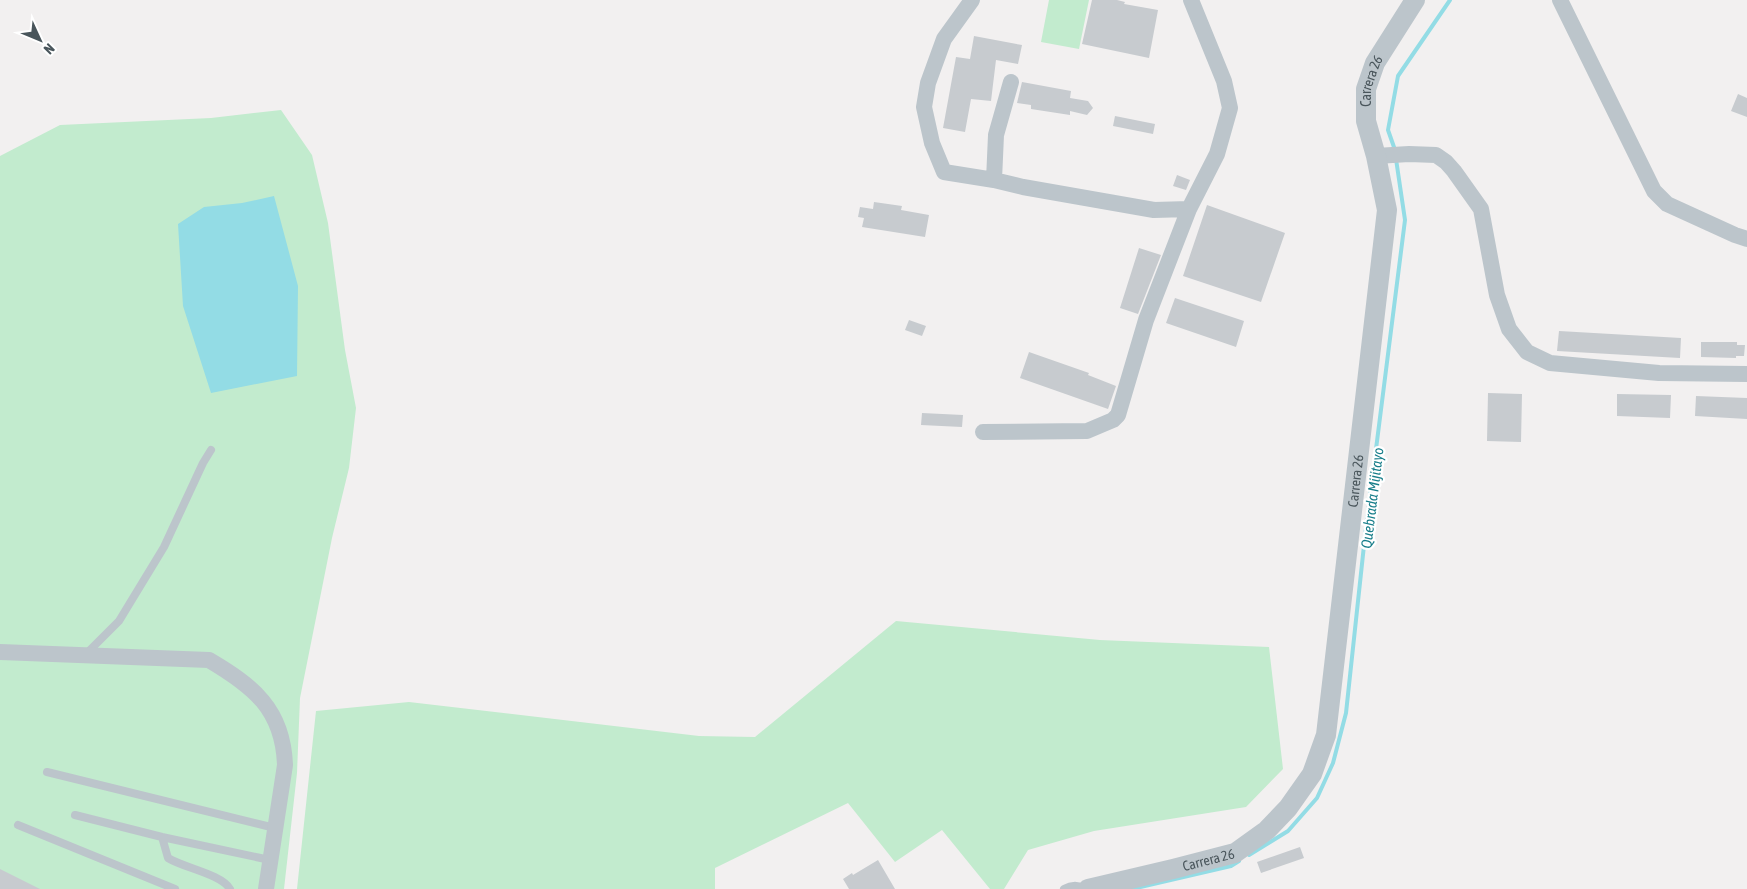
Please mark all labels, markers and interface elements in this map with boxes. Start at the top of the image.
north arrow [15,15,65,65]
text: N [41,41,58,58]
street label: Carrera 26 [1358,52,1386,107]
water label: Quebrada Mijitayo [1357,447,1387,549]
street label: Carrera 26 [1345,453,1367,508]
street label: Carrera 26 [1181,845,1237,874]

